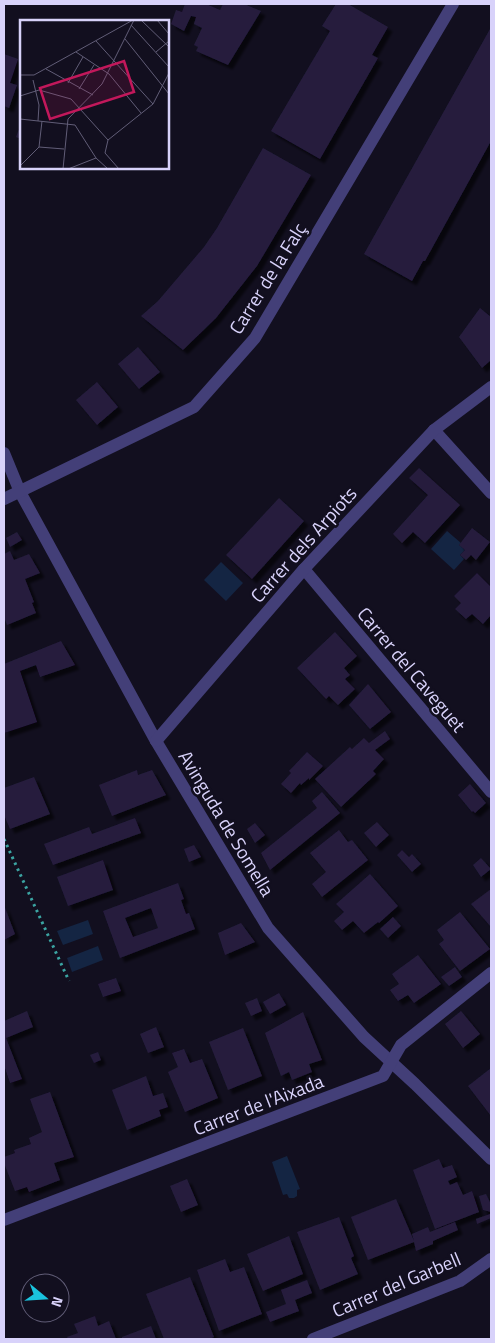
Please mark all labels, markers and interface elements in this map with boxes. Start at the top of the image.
inset map [20,20,169,169]
street label: Carrer de la Falç [221,217,313,339]
street label: Carrer dels Arpiots [243,479,363,609]
street label: Carrer del Caveguet [351,600,473,738]
street label: Avinguda de Somella [172,744,282,902]
street label: Carrer de l'Aixada [189,1066,328,1142]
street label: Carrer del Garbell [327,1244,465,1324]
north arrow [20,1273,70,1323]
text: N [46,1294,69,1310]

